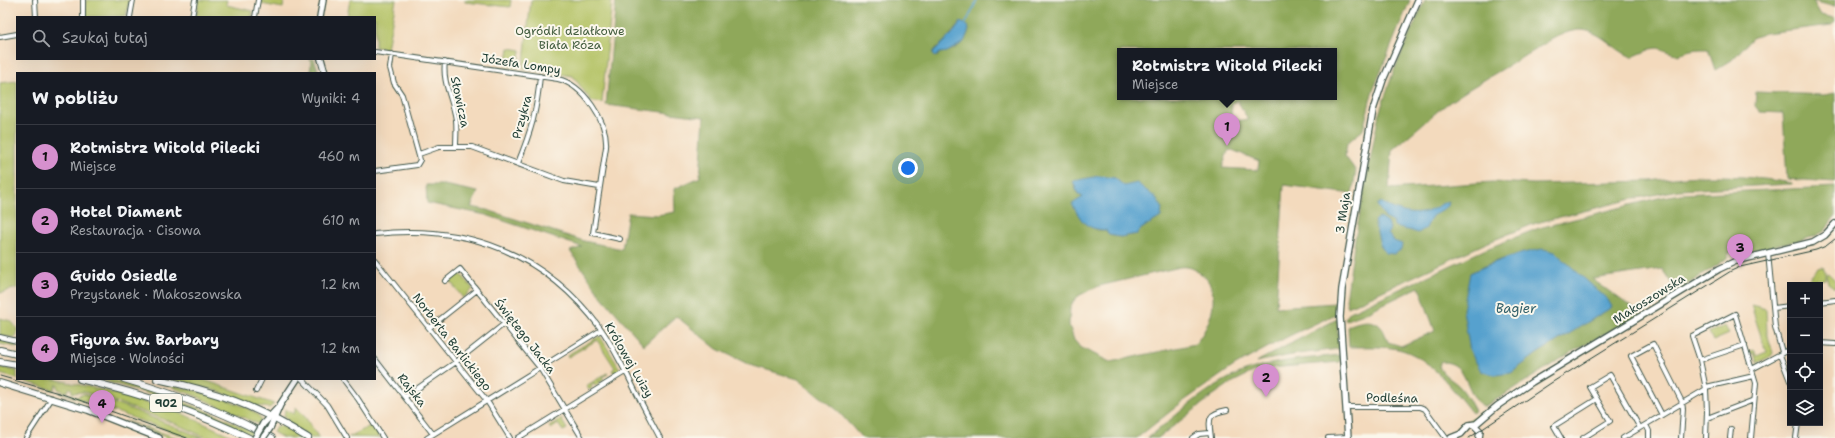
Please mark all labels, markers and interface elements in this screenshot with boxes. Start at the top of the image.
search box [16,16,376,60]
park label: Ogródki działkowe Biała Róza [515,23,625,53]
icon: search [30,27,52,49]
text: Szukaj tutaj [62,28,148,48]
popup [1117,48,1337,100]
street label: Józefa Lompy [480,50,562,78]
text: Rotmistrz Witold Pilecki [1132,56,1322,76]
street label: Słowicza [447,75,473,129]
text: Miejsce [1132,76,1178,93]
text: W pobliżu [32,87,118,109]
text: Wyniki: 4 [301,90,360,107]
street label: Przykra [508,93,536,141]
pin: 1 [1214,113,1240,146]
text: Rotmistrz Witold Pilecki [70,138,260,158]
text: 1 [42,148,48,165]
text: 460 m [318,148,360,165]
text: Miejsce [70,158,116,175]
your location [898,158,918,178]
street label: 3 Maja [1332,191,1354,235]
text: Hotel Diament [70,202,182,222]
text: 2 [40,212,50,229]
text: 610 m [322,212,360,229]
text: Restauracja · Cisowa [70,222,201,239]
pin: 3 [1727,234,1753,267]
text: Guido Osiedle [70,266,177,286]
street label: Makoszowska [1610,270,1688,328]
text: 3 [40,276,50,293]
text: 1.2 km [321,276,360,293]
map controls [1787,282,1823,426]
button: + [1787,282,1823,318]
text: Przystanek · Makoszowska [70,286,241,303]
street label: Norberta Barlickiego [409,290,495,394]
street label: Świętego Jacka [491,295,560,377]
water label: Bagier [1496,300,1537,317]
button: − [1787,318,1823,354]
street label: Królowej Luizy [601,320,657,401]
text: Figura św. Barbary [70,330,219,350]
text: 4 [40,340,50,357]
text: 1.2 km [321,340,360,357]
text: Miejsce · Wolności [70,350,184,367]
button: locate [1787,354,1823,390]
pin: 2 [1253,364,1279,397]
street label: Rajska [394,370,430,410]
pin: 4 [89,390,115,423]
street label: Podleśna [1366,390,1419,406]
button: layers [1787,390,1823,426]
road number: 902 [150,394,182,412]

